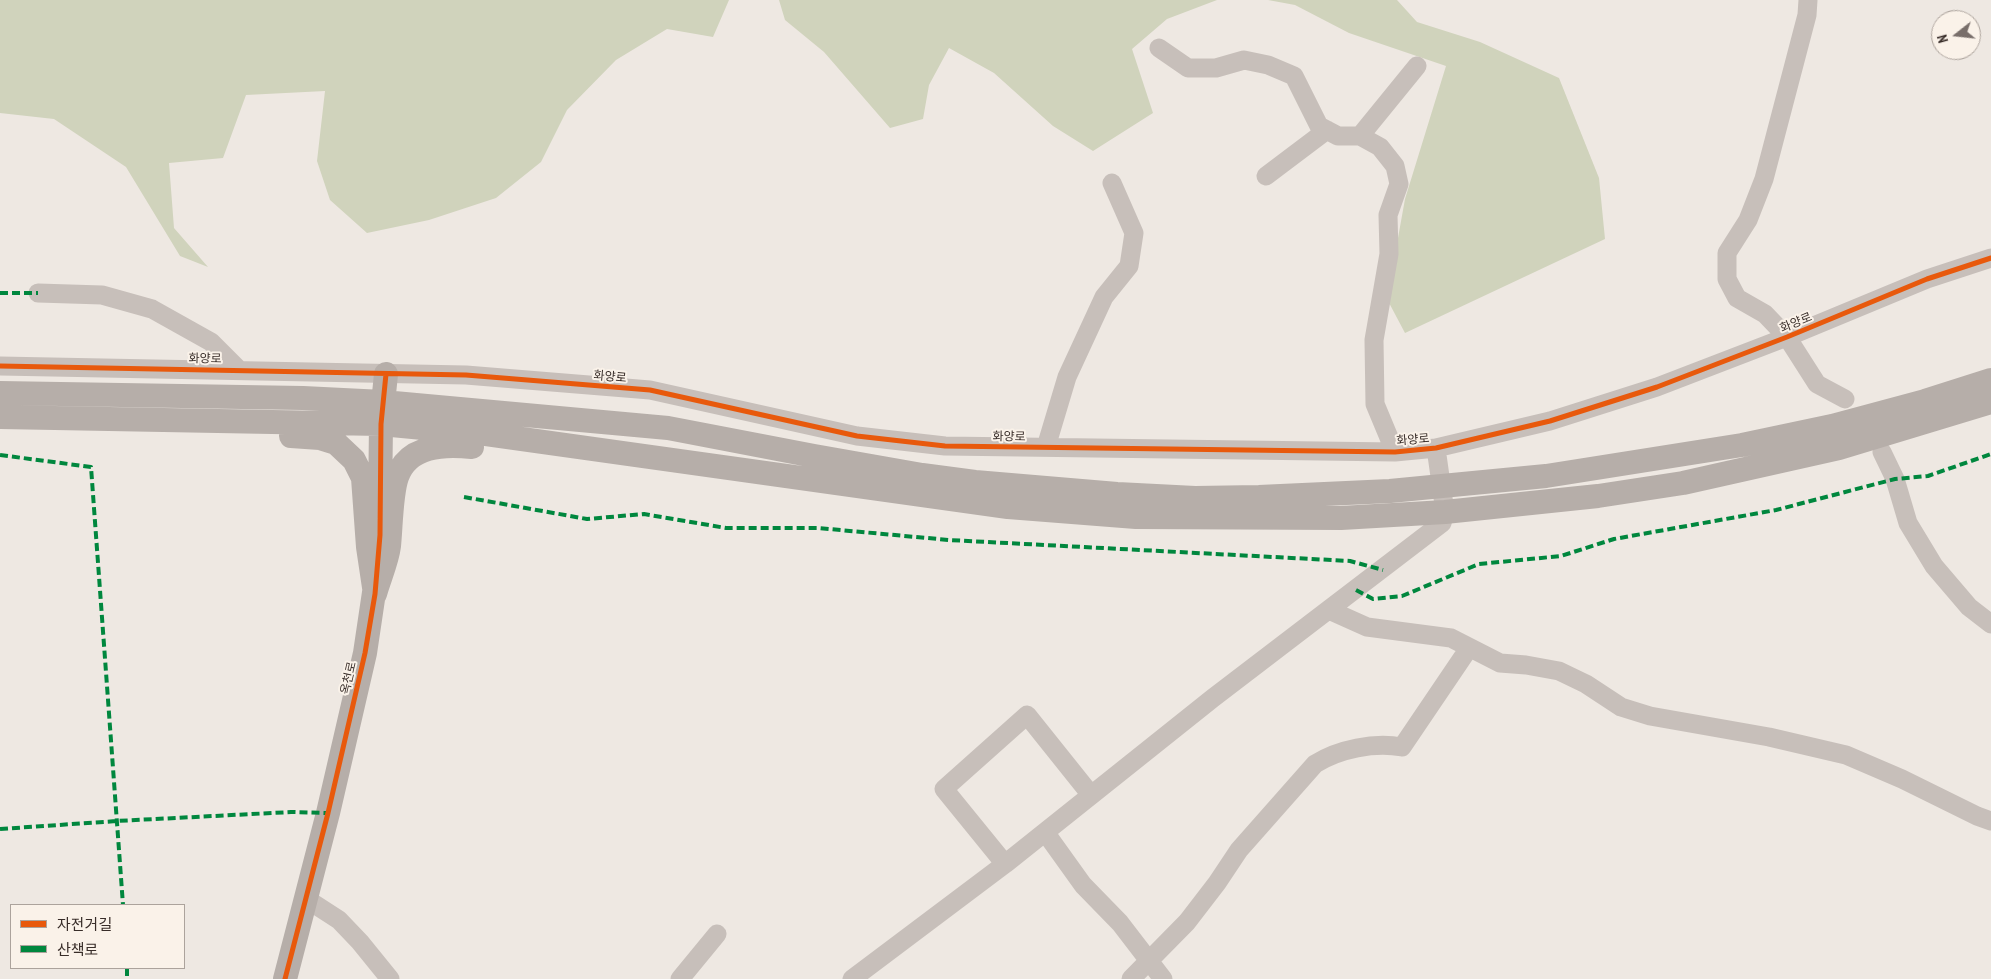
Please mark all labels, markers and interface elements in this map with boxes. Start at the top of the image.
north arrow [1931,10,1981,60]
text: N [1933,33,1952,45]
street label: 화양로 [1778,310,1814,336]
street label: 화양로 [188,352,222,366]
street label: 화양로 [593,368,627,386]
street label: 화양로 [992,430,1026,444]
street label: 화양로 [1396,431,1430,449]
street label: 옥천로 [338,660,360,696]
legend [10,904,185,969]
text: 자전거길 [57,915,112,934]
text: 산책로 [57,940,98,959]

